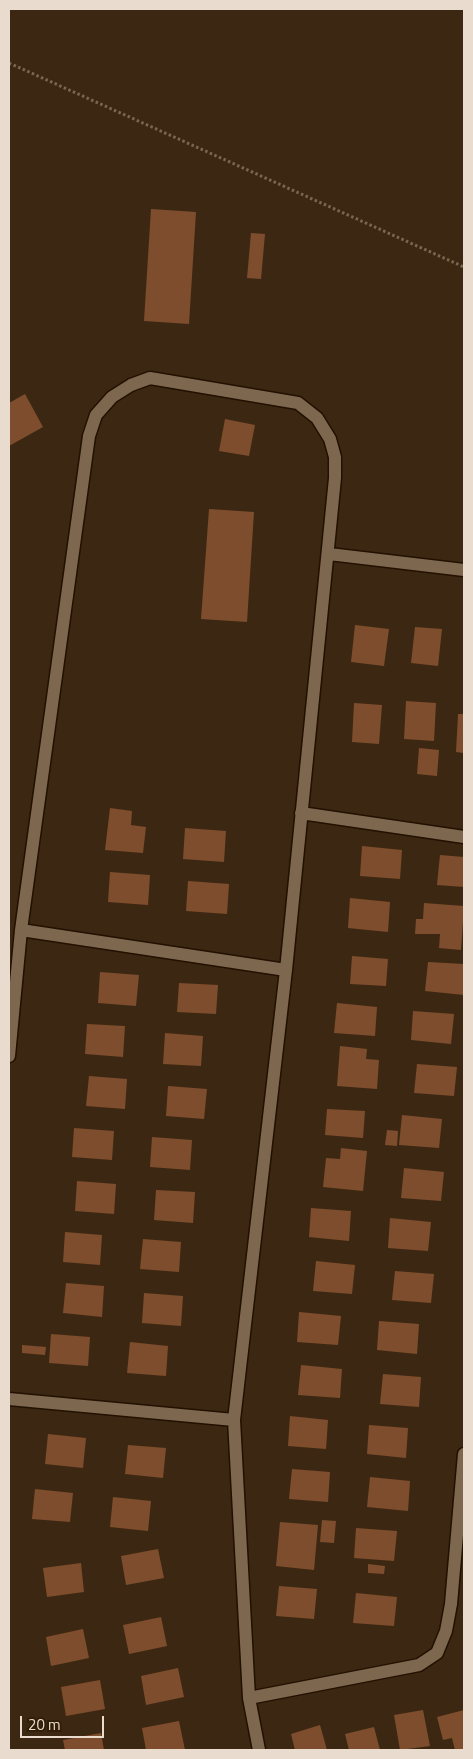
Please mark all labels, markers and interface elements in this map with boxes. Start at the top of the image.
scale bar [22,1706,106,1738]
text: 20 m [28,1713,61,1736]

